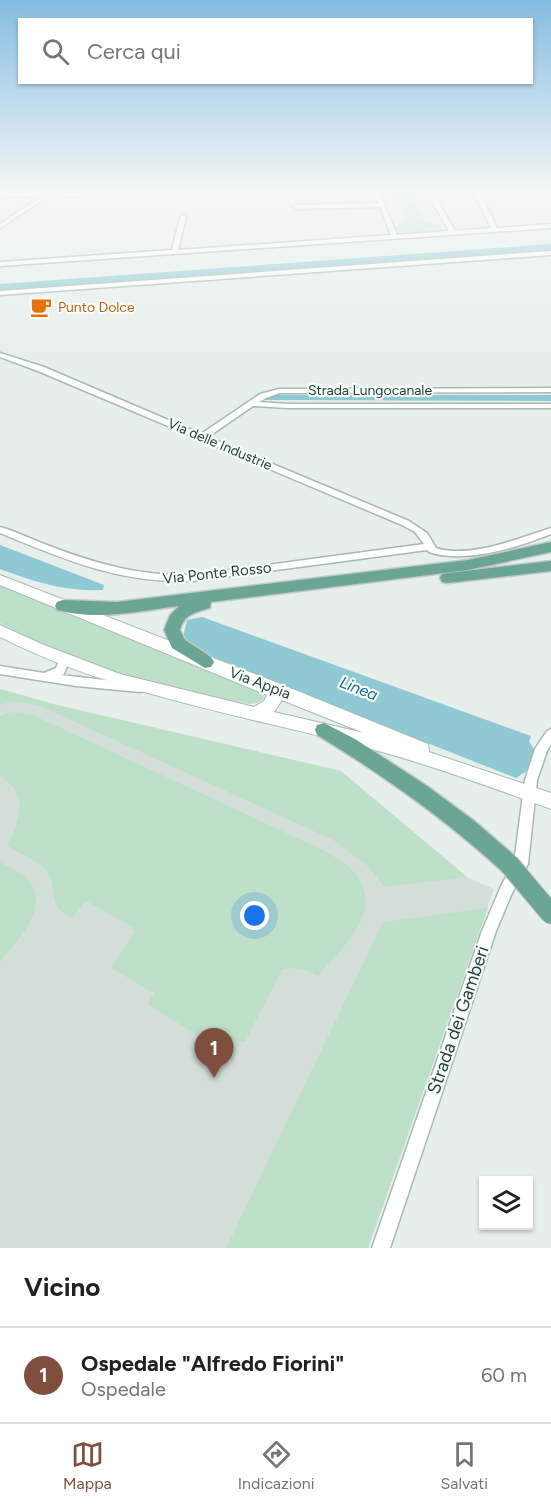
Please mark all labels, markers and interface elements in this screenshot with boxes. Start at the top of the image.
search box [18,18,533,84]
icon: search [39,35,72,68]
text: Cerca qui [87,38,181,65]
cafe icon: Punto Dolce [29,295,53,319]
place label: Punto Dolce [58,299,135,316]
street label: Strada Lungocanale [308,382,432,399]
street label: Via delle Industrie [165,415,275,474]
street label: Via Ponte Rosso [162,558,272,588]
street label: Via Appia [227,663,293,703]
water label: Linea [337,673,380,704]
your location [240,901,269,930]
street label: Strada dei Gamberi [422,943,494,1097]
pin: 1 [194,1028,234,1078]
map controls [479,1176,533,1230]
button: layers [479,1176,533,1230]
text: Vicino [24,1271,100,1303]
text: Ospedale "Alfredo Fiorini" [81,1350,344,1377]
text: 1 [39,1363,48,1387]
text: 60 m [481,1363,527,1387]
text: Ospedale [81,1377,166,1401]
tab: Mappa [63,1438,112,1493]
tab: Indicazioni [238,1438,314,1493]
tab: Salvati [440,1438,488,1493]

